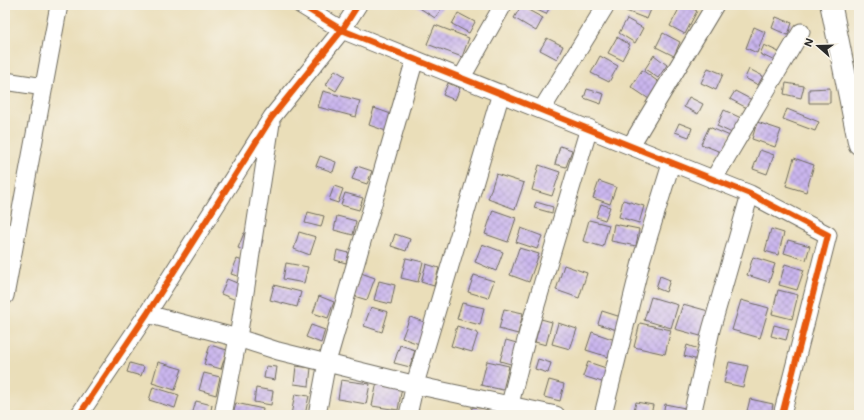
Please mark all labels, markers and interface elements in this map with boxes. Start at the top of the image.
north arrow [798,26,838,66]
text: N [800,36,817,49]

